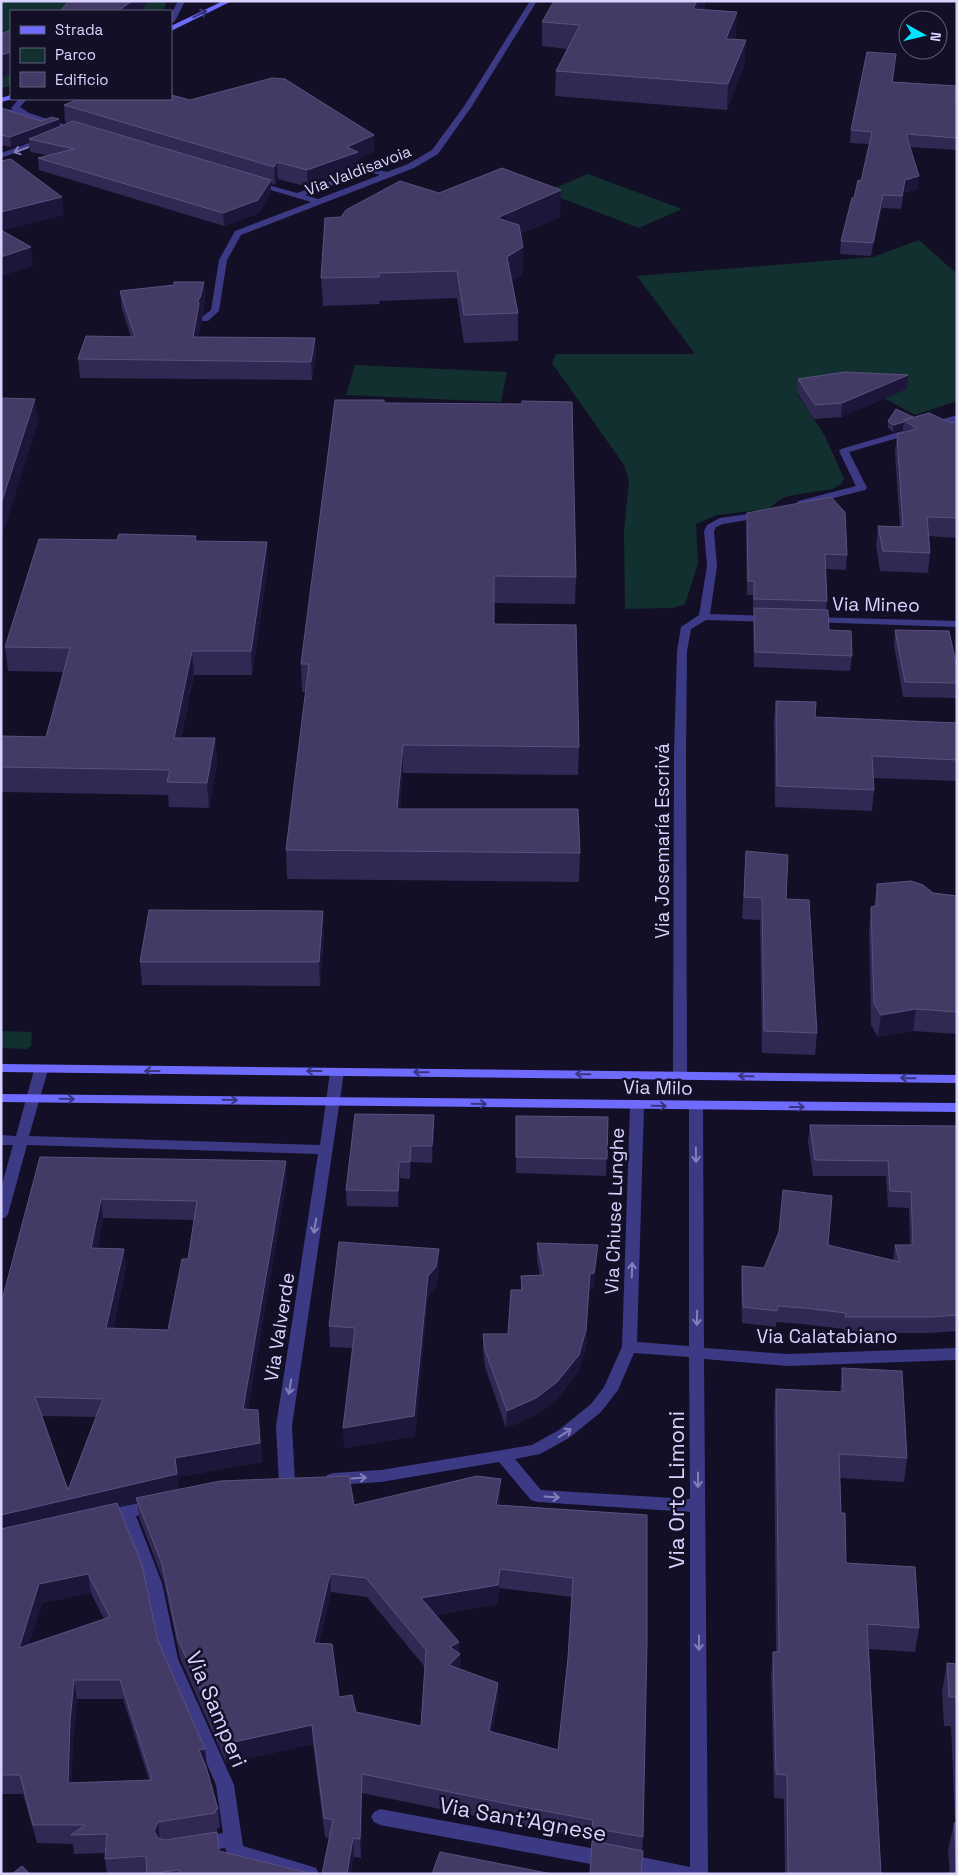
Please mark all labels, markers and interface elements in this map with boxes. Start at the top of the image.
one-way arrow [192,9,207,19]
legend [10,10,172,100]
north arrow [898,10,948,60]
text: Strada [55,20,104,39]
text: N [926,31,945,43]
text: Parco [55,45,96,64]
text: Edificio [55,70,109,89]
street label: Via Valdisavoia [302,141,414,200]
one-way arrow [14,146,30,155]
street label: Via Mineo [832,591,920,618]
street label: Via Josemaría Escrivá [650,743,675,939]
one-way arrow [144,1066,160,1076]
one-way arrow [307,1066,323,1076]
one-way arrow [413,1067,429,1077]
one-way arrow [575,1069,592,1079]
one-way arrow [738,1071,754,1081]
street label: Via Milo [623,1074,693,1101]
one-way arrow [900,1074,916,1083]
one-way arrow [59,1094,75,1103]
one-way arrow [222,1095,238,1105]
one-way arrow [470,1099,486,1109]
one-way arrow [650,1101,666,1111]
one-way arrow [788,1102,805,1112]
street label: Via Chiuse Lunghe [599,1127,630,1295]
one-way arrow [691,1147,701,1163]
one-way arrow [309,1218,319,1234]
one-way arrow [627,1262,637,1278]
street label: Via Valverde [259,1271,300,1383]
one-way arrow [693,1310,702,1326]
street label: Via Calatabiano [756,1324,898,1349]
one-way arrow [285,1379,295,1395]
street label: Via Orto Limoni [662,1411,690,1569]
one-way arrow [558,1428,572,1438]
one-way arrow [693,1472,703,1488]
one-way arrow [350,1473,366,1482]
one-way arrow [544,1492,560,1501]
one-way arrow [694,1634,704,1650]
street label: Via Samperi [180,1647,254,1771]
street label: Via Sant'Agnese [437,1790,609,1848]

